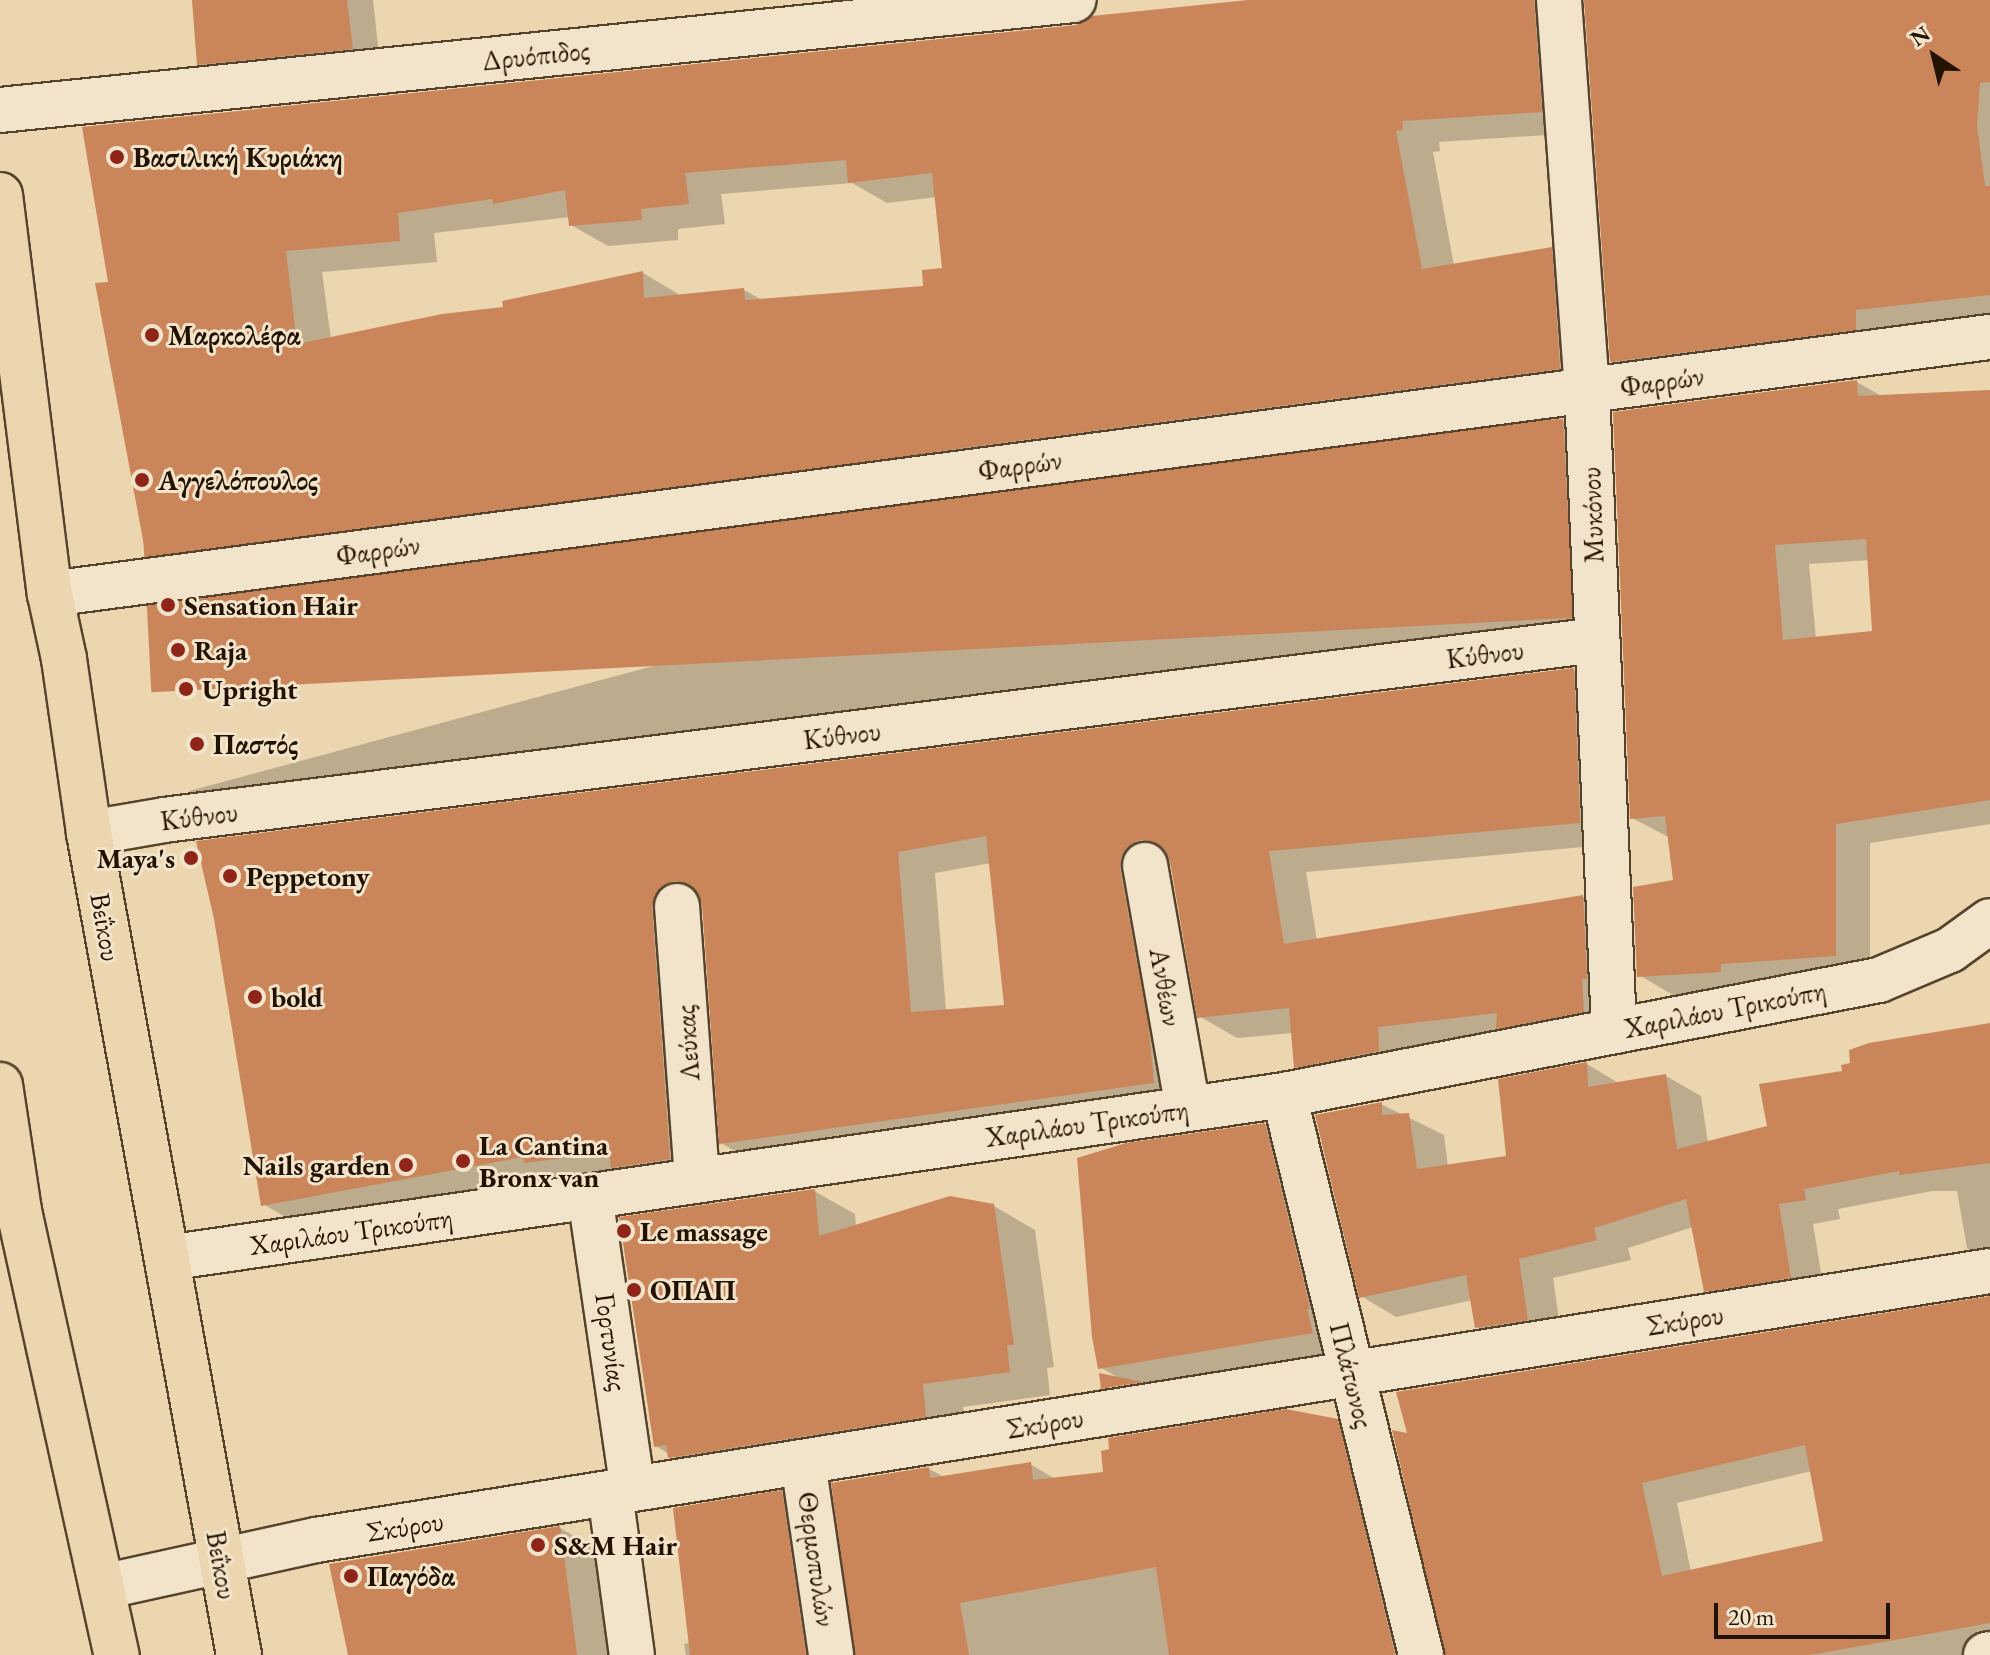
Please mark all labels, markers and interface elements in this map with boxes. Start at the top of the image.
north arrow [1894,16,1974,96]
text: N [1904,19,1936,53]
street label: Δρυόπιδος [481,33,591,77]
place label: Βασιλική Κυριάκη [133,140,343,174]
marker: Βασιλική Κυριάκη [108,148,126,166]
place label: Μαρκολέφα [168,318,301,352]
marker: Μαρκολέφα [143,326,161,344]
street label: Φαρρών [1618,358,1706,404]
street label: Φαρρών [976,442,1064,488]
place label: Αγγελόπουλος [158,463,318,497]
street label: Μυκόνου [1574,466,1610,564]
marker: Αγγελόπουλος [133,471,151,489]
street label: Φαρρών [334,527,422,573]
place label: Sensation Hair [184,588,358,622]
marker: Sensation Hair [159,596,177,614]
place label: Raja [194,633,247,667]
street label: Κύθνου [1444,633,1526,675]
marker: Raja [169,641,187,659]
place label: Upright [202,672,297,706]
marker: Upright [177,680,195,698]
street label: Κύθνου [801,714,883,756]
place label: Παστός [213,727,298,761]
marker: Παστός [188,735,206,753]
street label: Κύθνου [158,795,240,837]
place label: Maya's [97,841,175,875]
marker: Maya's [182,849,200,867]
place label: Peppetony [246,859,370,893]
marker: Peppetony [221,867,239,885]
street label: Βεΐκου [83,890,129,964]
street label: Ανθέων [1143,945,1189,1029]
street label: Χαριλάου Τρικούπη [1621,973,1829,1045]
place label: bold [271,980,323,1014]
marker: bold [246,988,264,1006]
street label: Λεύκας [668,1004,706,1082]
street label: Χαριλάου Τρικούπη [983,1092,1191,1154]
place label: La Cantina Bronx van [479,1128,608,1194]
place label: Nails garden [243,1148,390,1182]
marker: La Cantina Bronx van [454,1152,472,1170]
marker: Nails garden [397,1156,415,1174]
street label: Χαριλάου Τρικούπη [247,1200,455,1262]
place label: Le massage [640,1214,768,1248]
marker: Le massage [615,1222,633,1240]
place label: ΟΠΑΠ [650,1273,736,1307]
marker: ΟΠΑΠ [625,1281,643,1299]
street label: Γορτυνίας [588,1291,636,1393]
street label: Σκύρου [1644,1297,1726,1343]
street label: Πλάτωνος [1323,1318,1381,1432]
street label: Σκύρου [1004,1400,1086,1446]
street label: Θερμοπυλών [791,1489,843,1629]
street label: Σκύρου [364,1503,446,1549]
street label: Βεΐκου [199,1528,245,1602]
place label: S&M Hair [554,1528,677,1562]
marker: S&M Hair [529,1536,547,1554]
place label: Παγόδα [367,1559,455,1593]
marker: Παγόδα [342,1567,360,1585]
scale bar [1718,1587,1894,1637]
text: 20 m [1728,1601,1775,1632]

